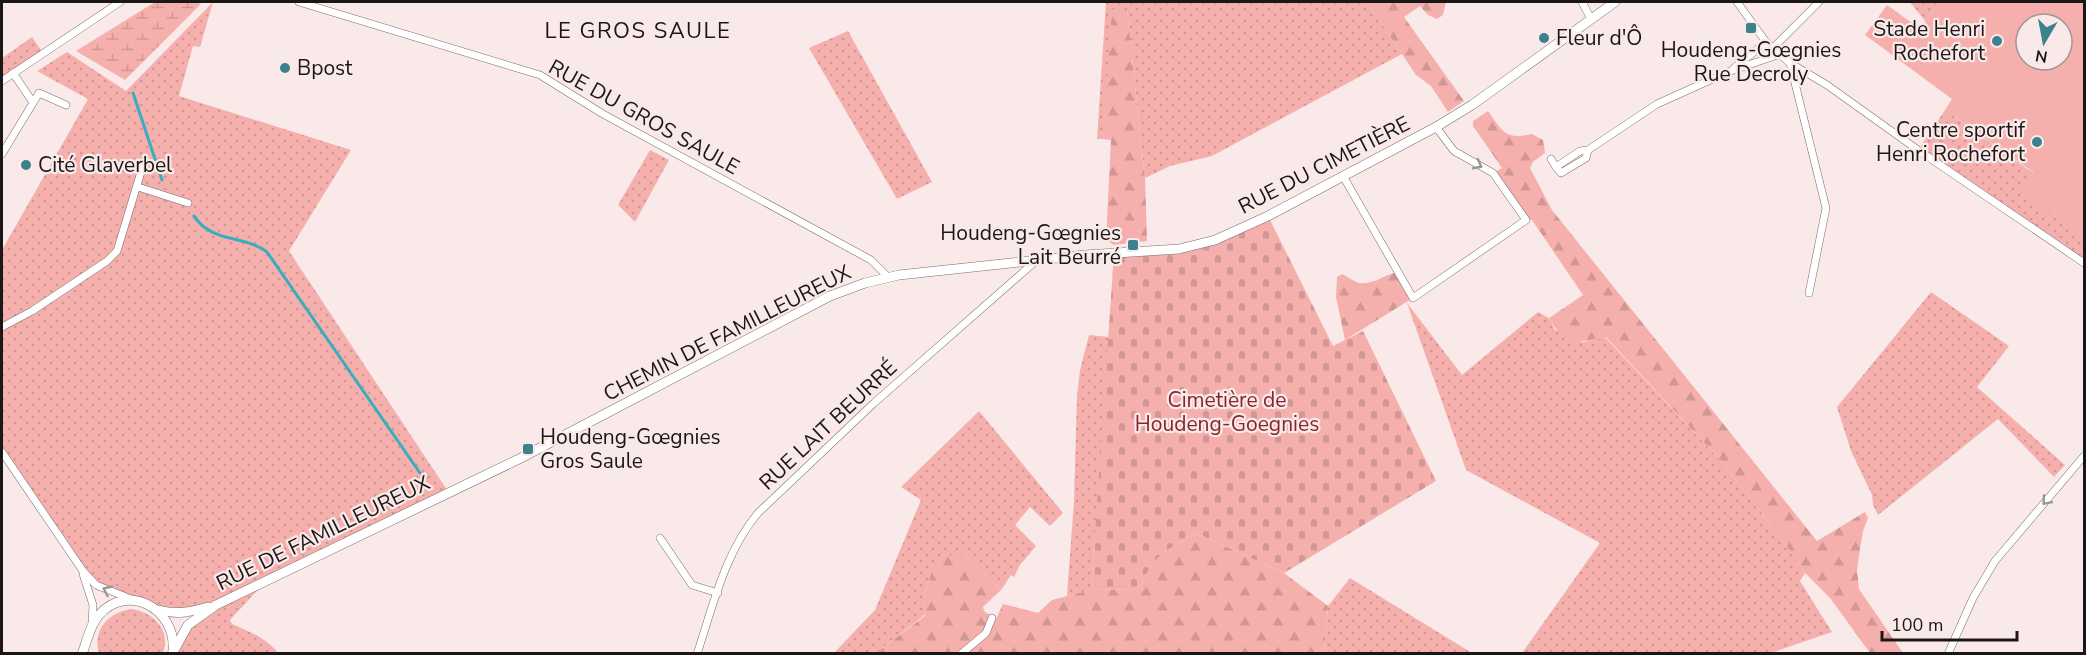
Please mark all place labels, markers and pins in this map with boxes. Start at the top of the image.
place label: Stade Henri Rochefort [1873,15,1986,67]
marker: Houdeng-Gœgnies Rue Decroly [1744,21,1758,35]
place label: Fleur d'Ô [1556,24,1642,52]
marker: Fleur d'Ô [1537,31,1551,45]
marker: Stade Henri Rochefort [1990,34,2004,48]
place label: Houdeng-Gœgnies Rue Decroly [1661,36,1841,88]
place label: Bpost [297,54,353,82]
marker: Bpost [278,61,292,75]
place label: Centre sportif Henri Rochefort [1876,116,2026,168]
marker: Centre sportif Henri Rochefort [2030,135,2044,149]
place label: Cité Glaverbel [38,151,173,179]
marker: Cité Glaverbel [19,158,33,172]
place label: Houdeng-Gœgnies Lait Beurré [940,219,1121,271]
marker: Houdeng-Gœgnies Lait Beurré [1126,238,1140,252]
place label: Houdeng-Gœgnies Gros Saule [540,423,721,475]
marker: Houdeng-Gœgnies Gros Saule [521,442,535,456]

